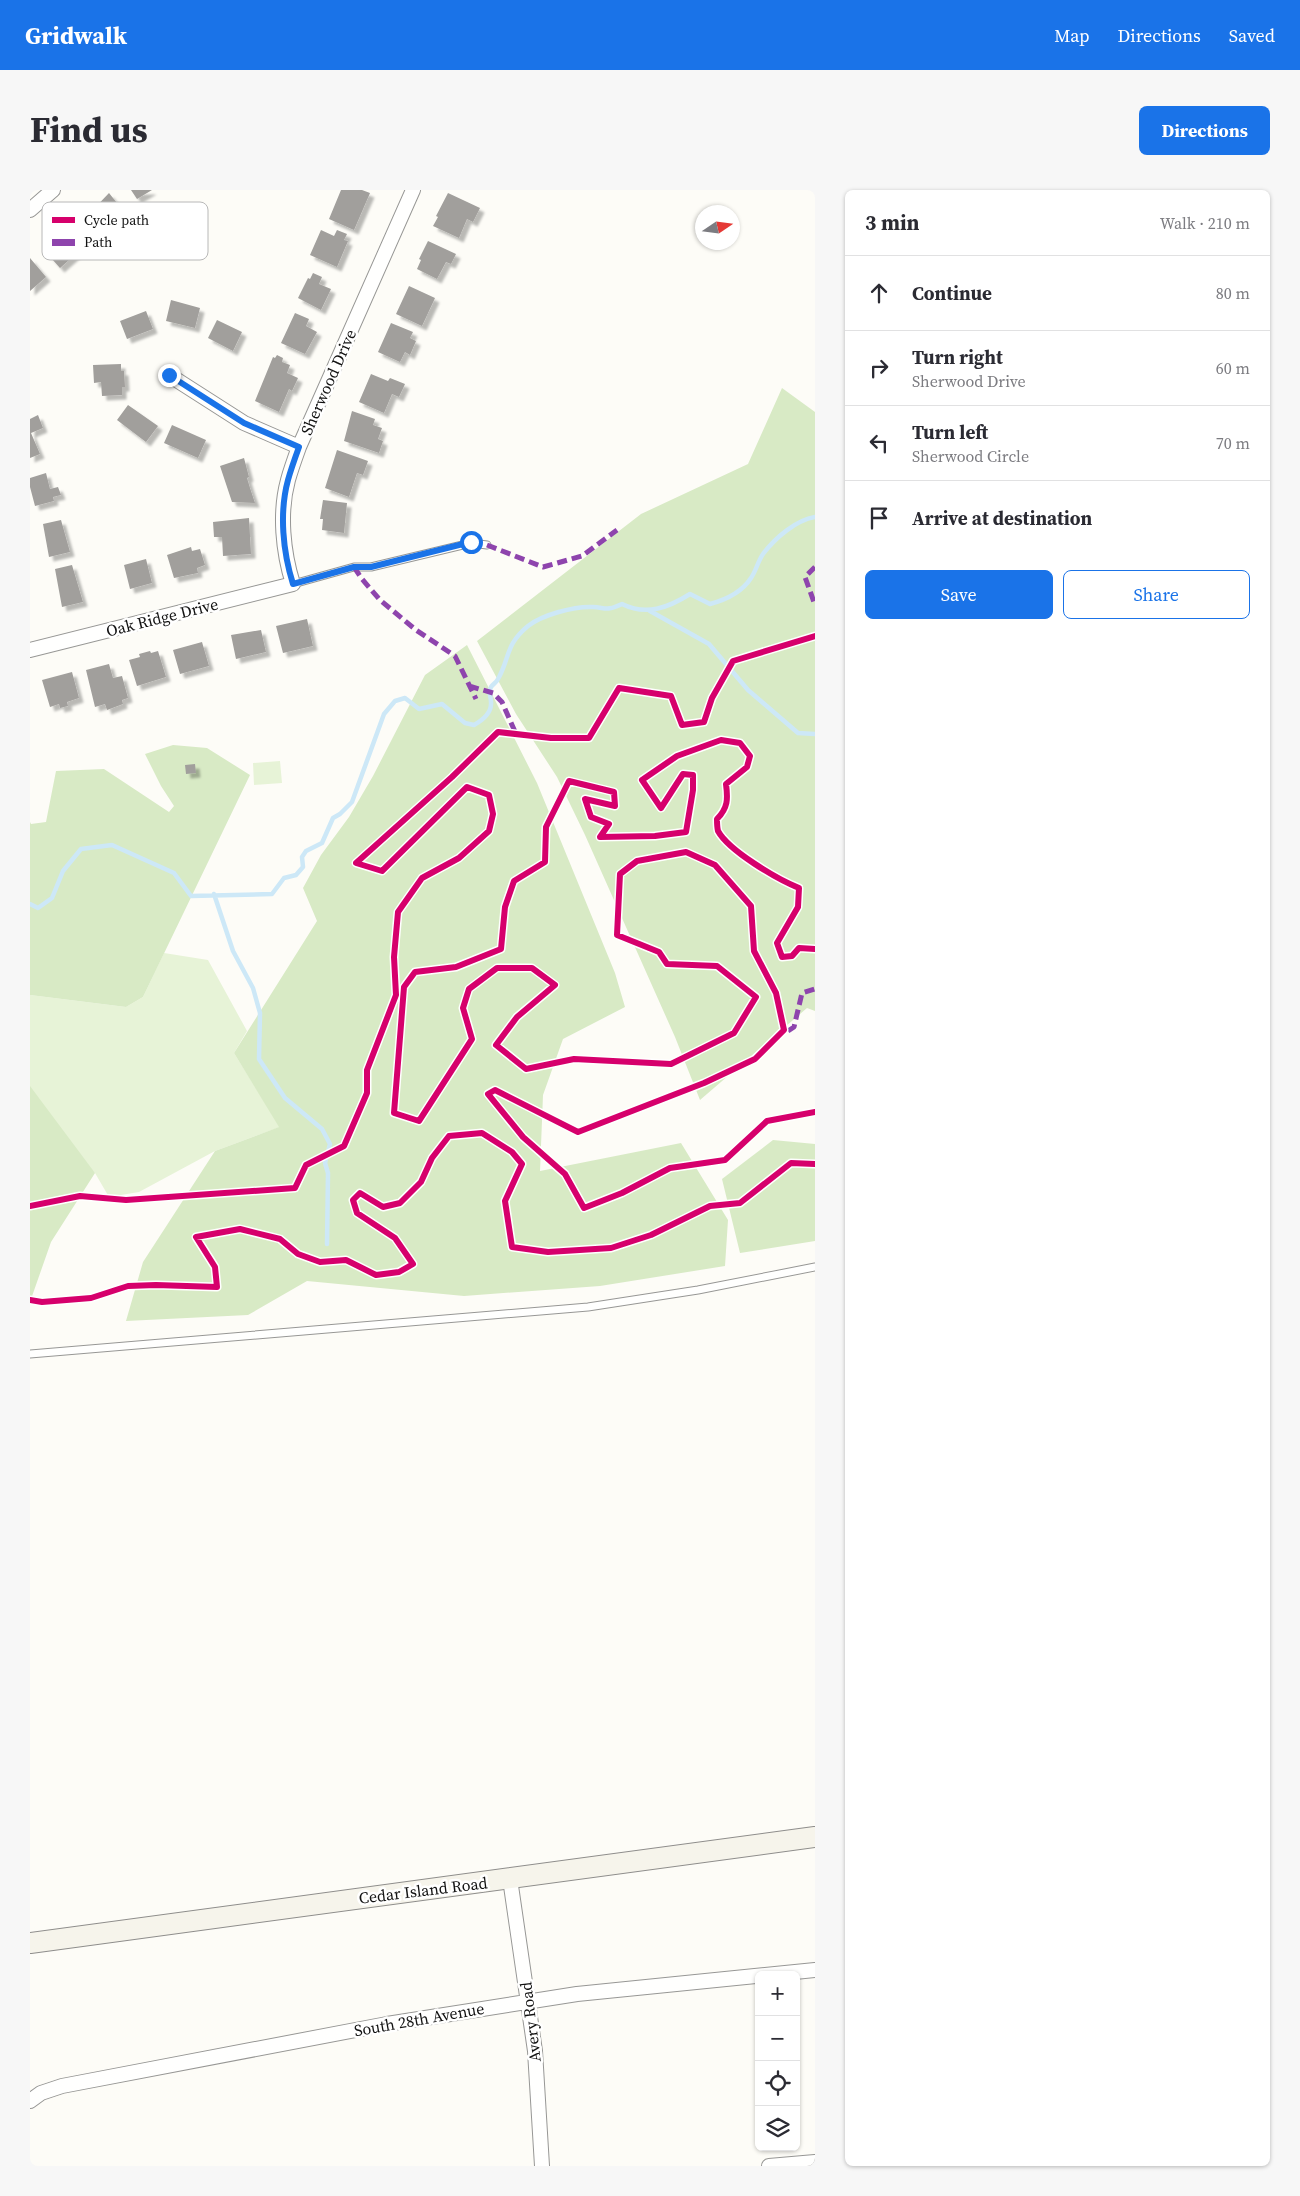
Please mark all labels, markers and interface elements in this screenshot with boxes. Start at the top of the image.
text: Gridwalk [25,19,127,52]
text: Map [1054,23,1090,48]
text: Directions [1118,23,1201,48]
text: Saved [1229,23,1275,48]
text: Find us [30,106,148,154]
button: Directions [1139,106,1270,155]
legend [42,202,208,260]
north arrow [695,205,740,250]
text: 3 min [865,208,920,237]
text: Cycle path [84,210,149,230]
text: Walk · 210 m [1160,212,1250,234]
text: Path [84,232,112,252]
icon: ahead [865,279,893,307]
text: Continue [912,280,992,306]
text: 80 m [1216,282,1250,304]
street label: Sherwood Drive [295,326,361,438]
text: Turn right [912,344,1003,370]
icon: right [865,354,893,382]
text: 60 m [1216,357,1250,379]
route end [158,364,181,387]
text: Sherwood Drive [912,370,1026,392]
text: Turn left [912,419,988,445]
icon: left [865,429,893,457]
text: 70 m [1216,432,1250,454]
text: Sherwood Circle [912,445,1029,467]
icon: arrive [865,504,893,532]
text: Arrive at destination [912,505,1092,531]
route start [460,531,483,554]
button: Save [865,570,1053,619]
button: Share [1063,570,1250,619]
street label: Oak Ridge Drive [104,592,220,642]
street label: Cedar Island Road [357,1871,489,1909]
map controls [755,1971,800,2151]
button: + [755,1971,800,2016]
street label: Avery Road [514,1981,546,2063]
street label: South 28th Avenue [352,1997,486,2041]
button: − [755,2016,800,2061]
button: locate [755,2061,800,2106]
button: layers [755,2106,800,2151]

